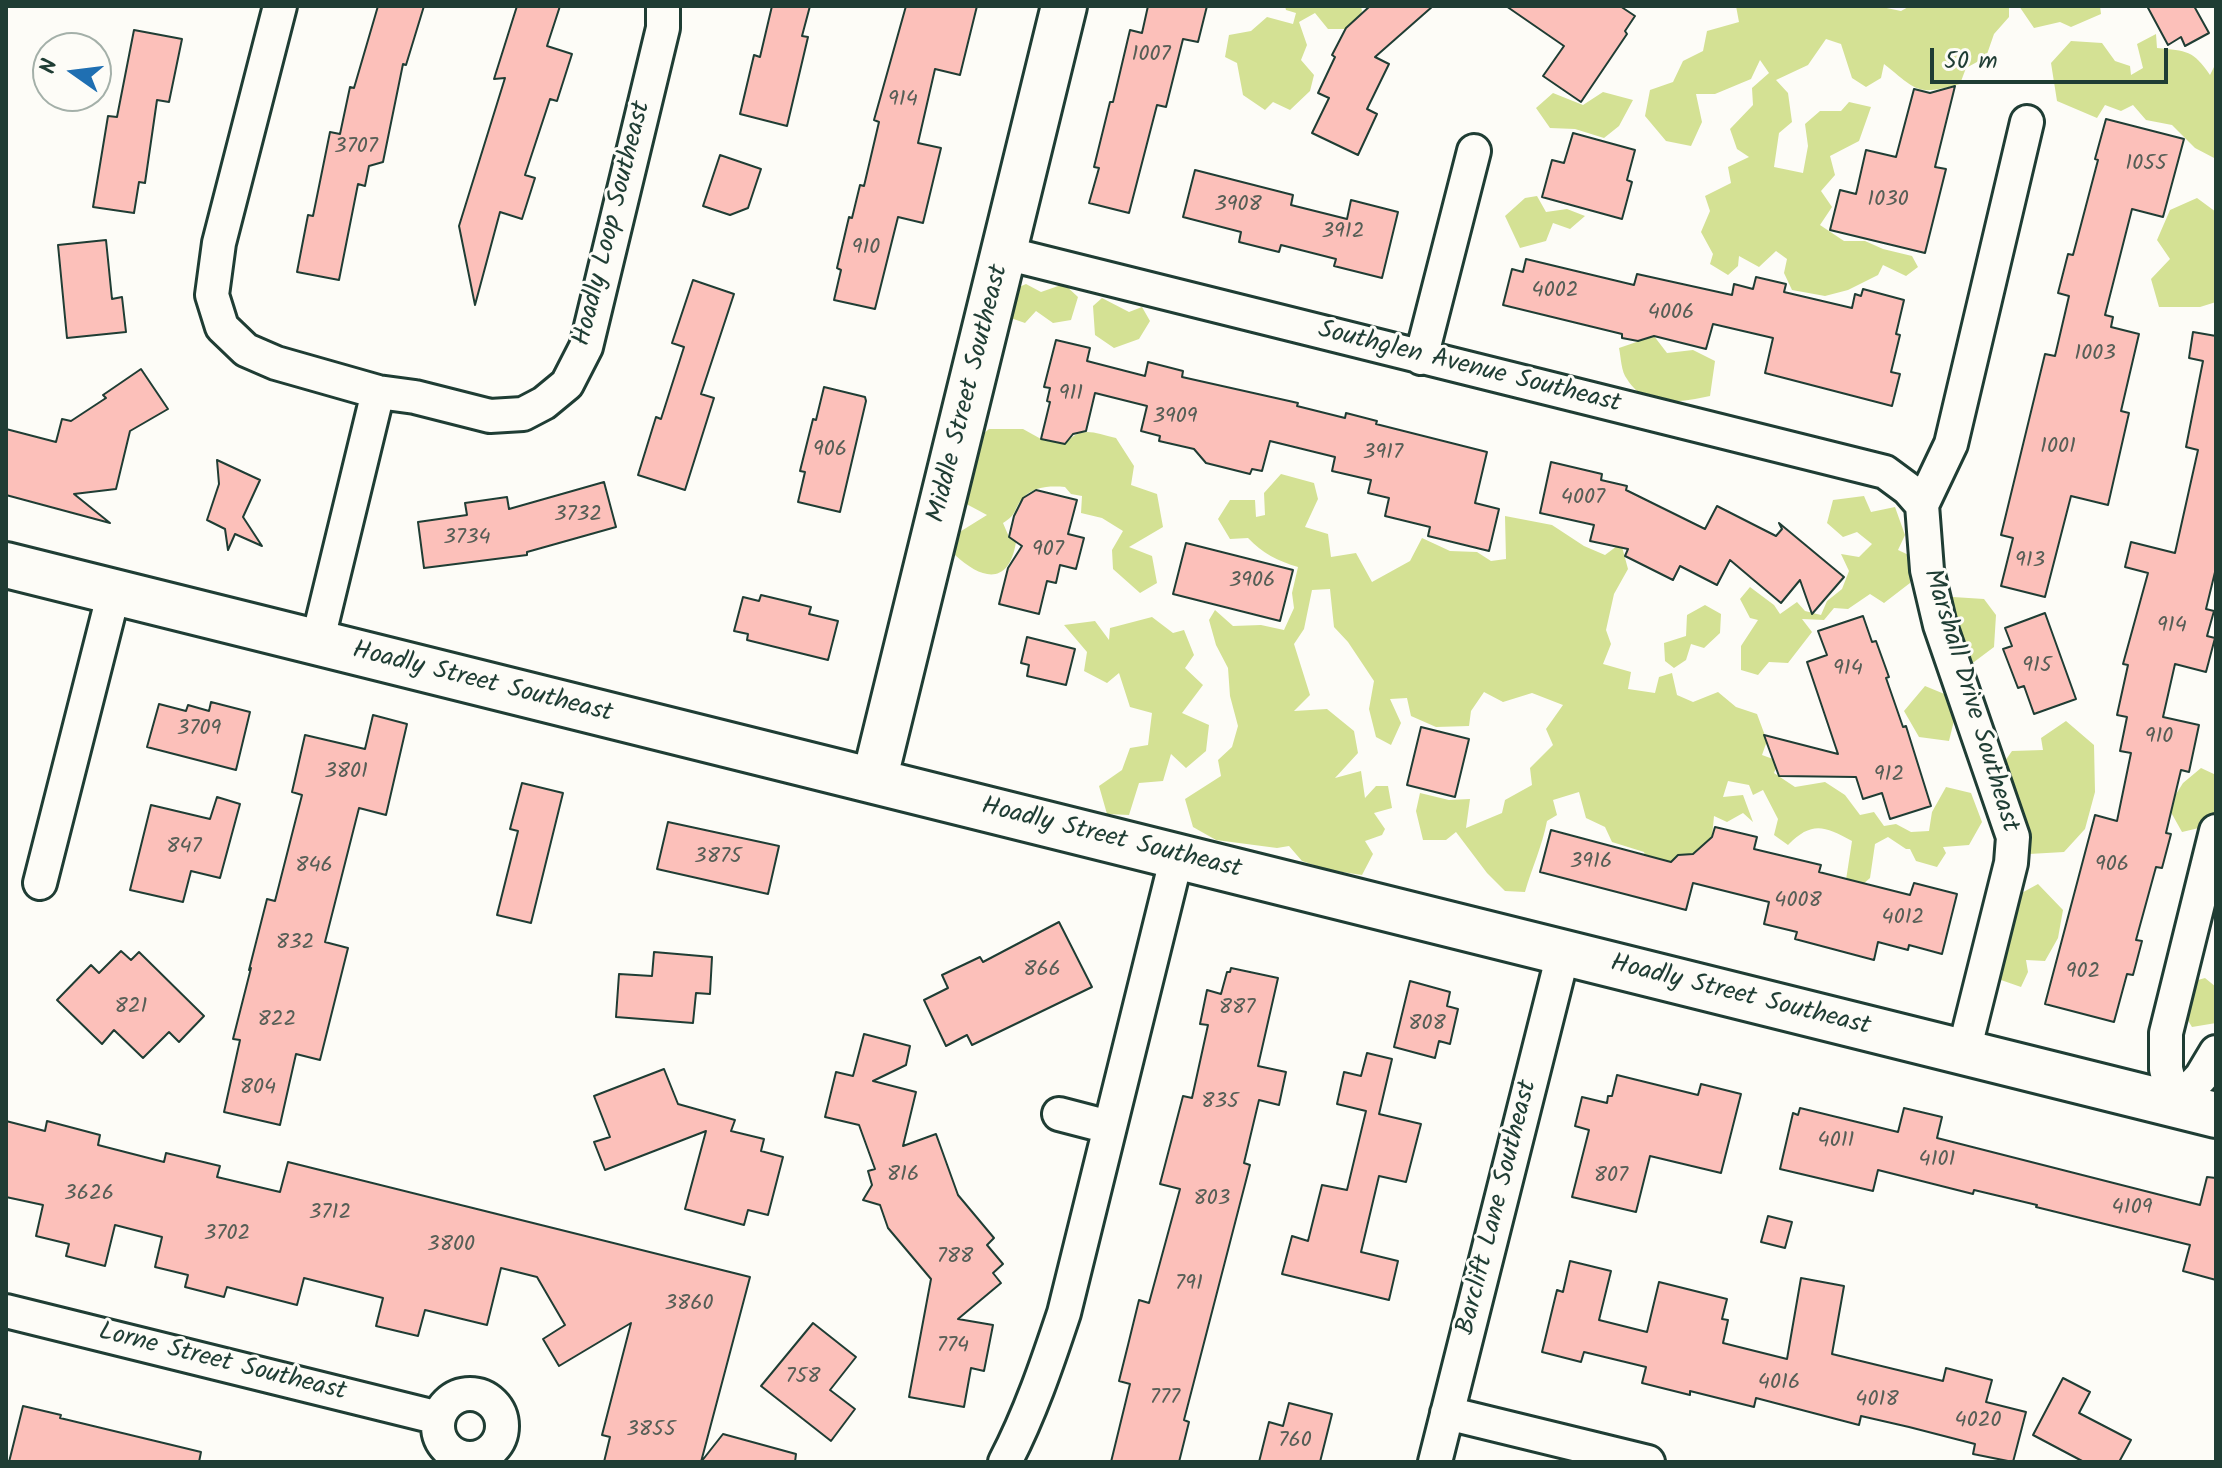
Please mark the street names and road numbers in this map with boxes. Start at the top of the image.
street label: Hoadly Loop Southeast [568,98,660,350]
street label: Middle Street Southeast [923,262,1017,526]
street label: Southglen Avenue Southeast [1314,316,1624,422]
street label: Marshall Drive Southeast [1914,566,2024,836]
street label: Hoadly Street Southeast [349,637,615,731]
street label: Hoadly Street Southeast [978,793,1244,887]
street label: Hoadly Street Southeast [1607,950,1873,1044]
street label: Barclift Lane Southeast [1452,1077,1546,1339]
street label: Lorne Street Southeast [95,1318,349,1410]

